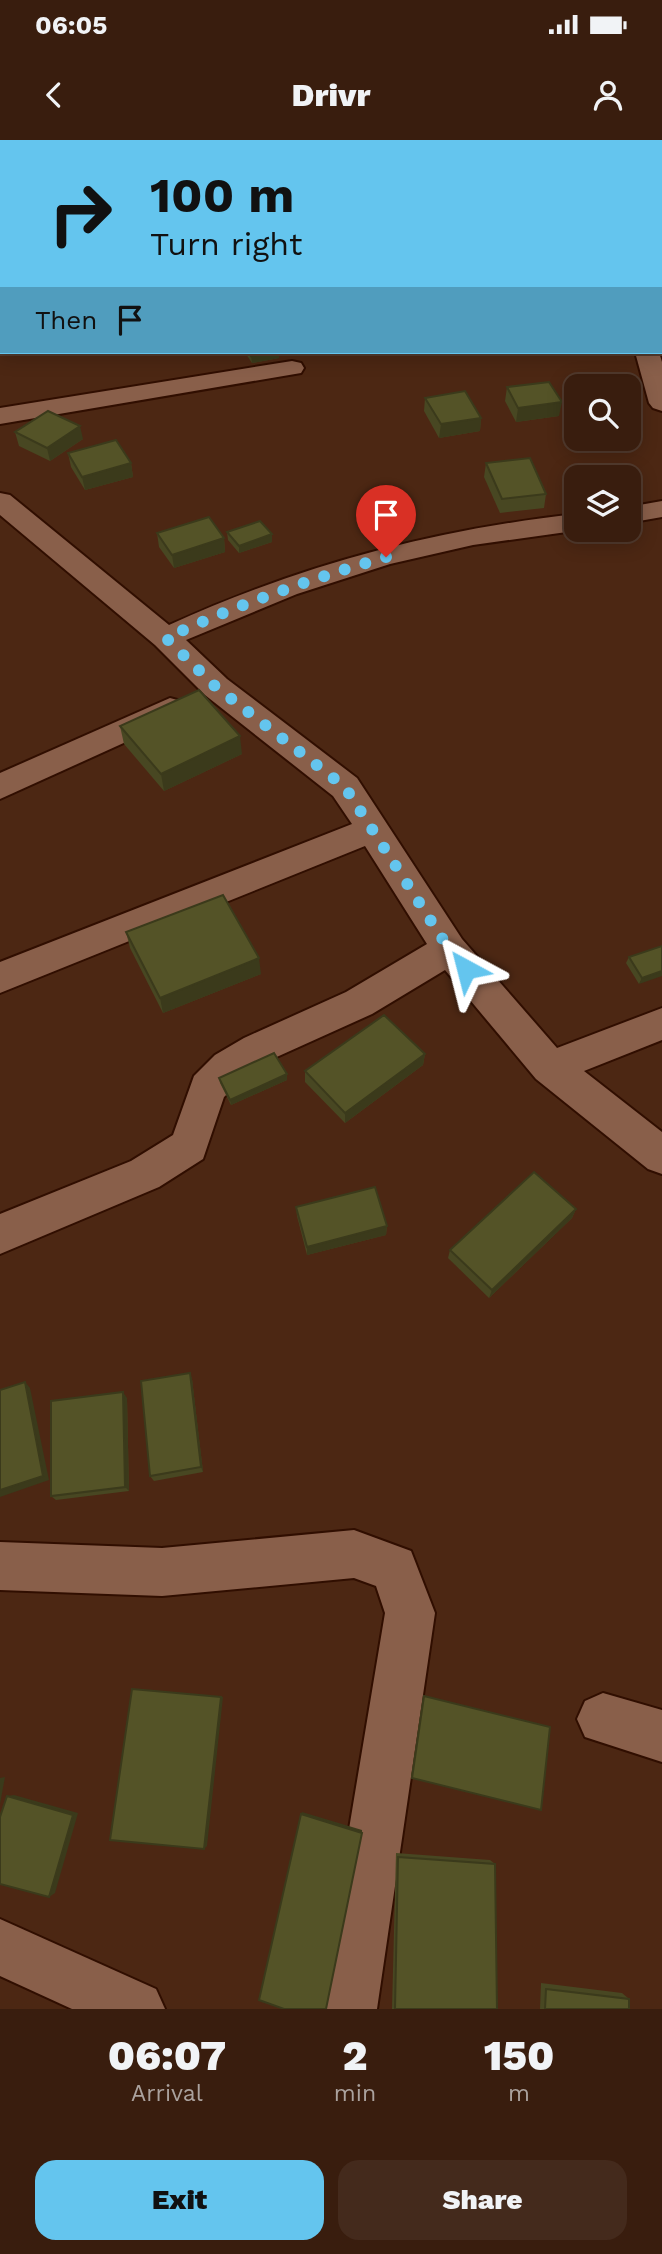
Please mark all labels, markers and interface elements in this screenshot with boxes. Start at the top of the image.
text: 06:05 [35,10,107,40]
icon: back [35,76,73,114]
text: Drivr [292,76,370,114]
icon: person [589,76,627,114]
text: 100 m [150,166,294,224]
icon: right [35,168,126,259]
text: Turn right [150,225,302,263]
icon: arrive [111,301,149,339]
text: Then [35,305,97,335]
map controls [564,374,641,542]
button: search [564,374,641,451]
button: layers [564,465,641,542]
pin [356,485,416,557]
icon: arrive [367,496,405,534]
position arrow [429,932,503,1006]
text: 06:07 [108,2031,226,2080]
text: 2 [342,2031,368,2080]
text: 150 [484,2031,554,2080]
text: Arrival [131,2080,203,2107]
text: min [334,2080,376,2107]
text: m [508,2080,530,2107]
button: Exit [35,2160,324,2240]
button: Share [338,2160,627,2240]

